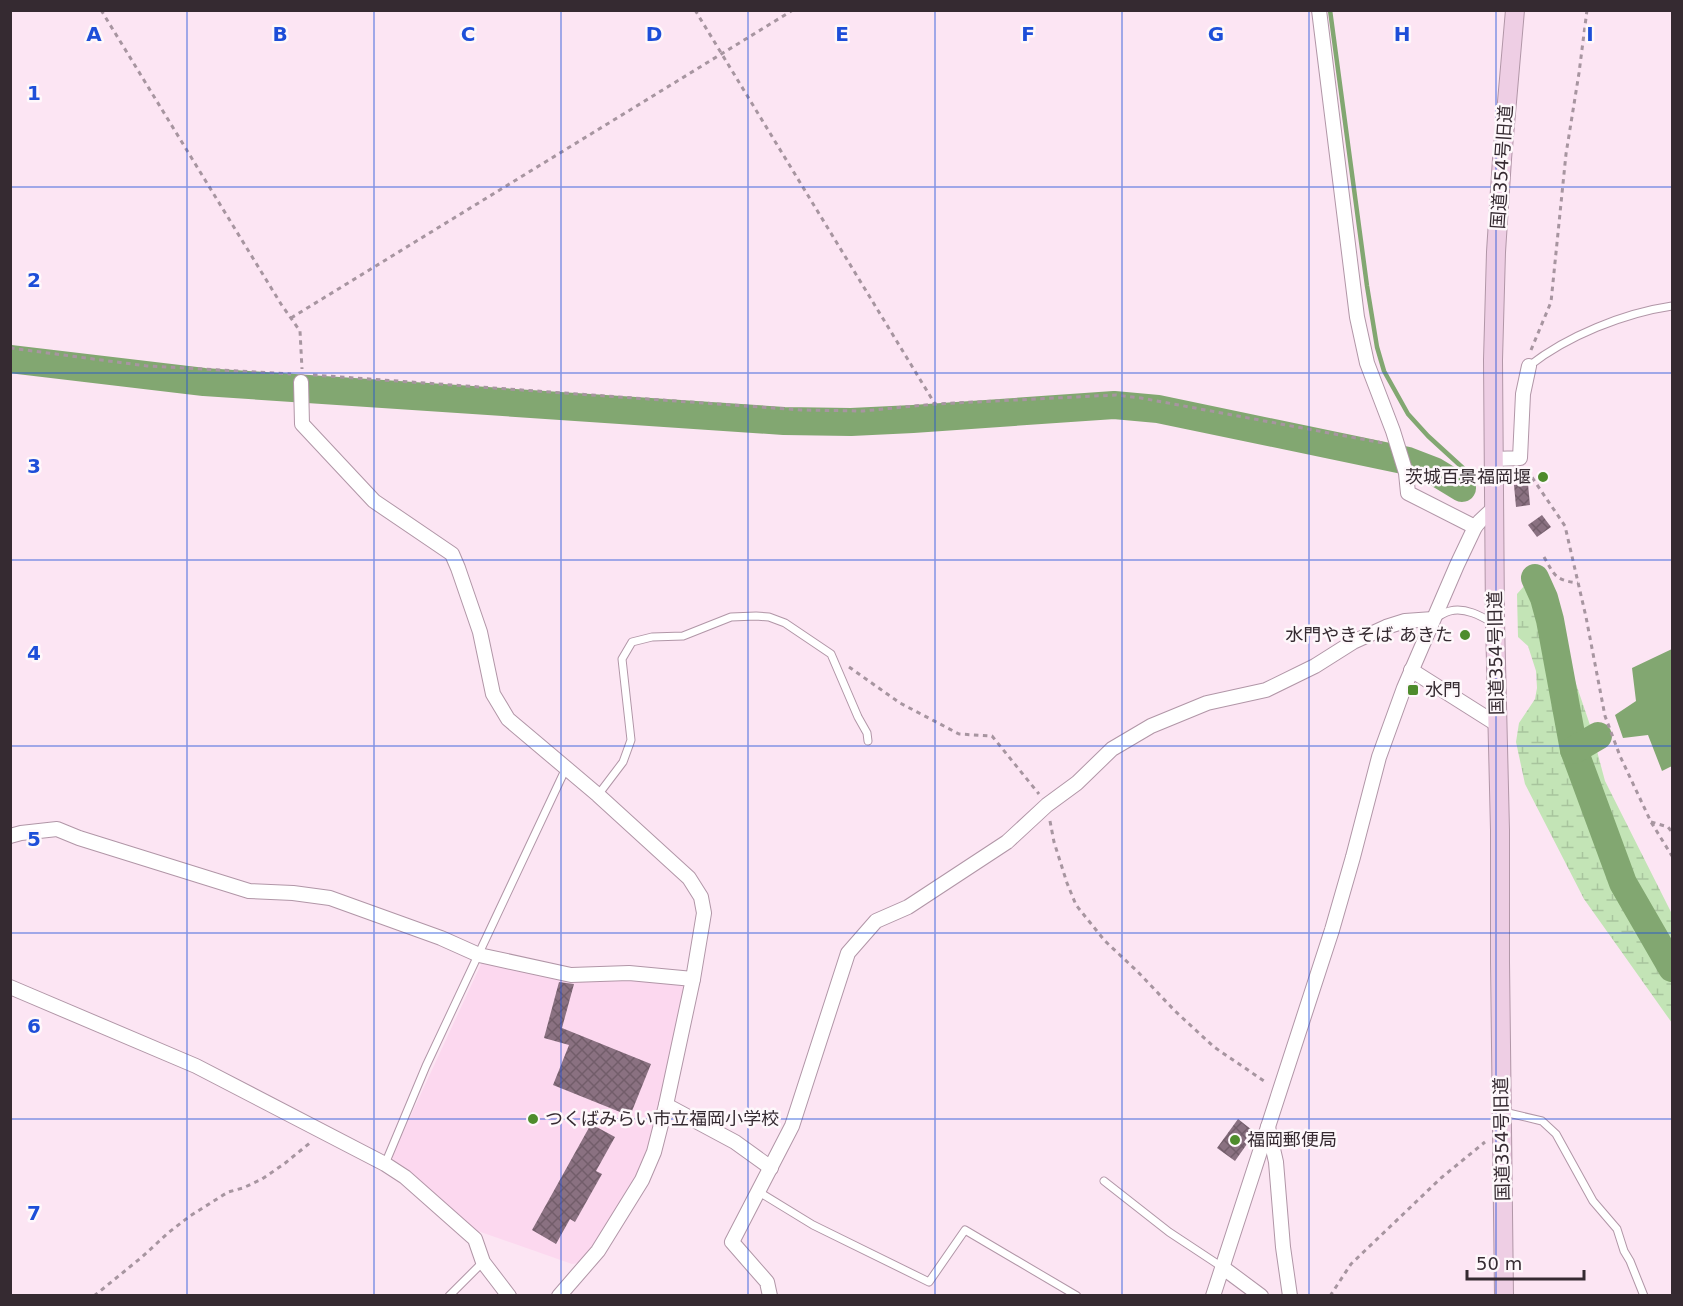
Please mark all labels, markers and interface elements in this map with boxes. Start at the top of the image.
text: A [86,22,102,46]
text: B [272,22,288,46]
text: C [461,22,475,46]
text: D [646,22,662,46]
text: E [835,22,849,46]
text: F [1021,22,1035,46]
text: G [1208,22,1224,46]
text: H [1394,22,1410,46]
text: I [1586,22,1594,46]
text: 1 [27,81,41,105]
street label: 国道354号旧道 [1487,104,1516,230]
text: 2 [27,268,41,292]
text: 3 [27,454,41,478]
place label: 茨城百景福岡堰 [1405,466,1531,487]
marker: 茨城百景福岡堰 [1536,470,1550,484]
street label: 国道354号旧道 [1484,591,1507,715]
place label: 水門やきそば あきた [1285,624,1453,645]
marker: 水門やきそば あきた [1458,628,1472,642]
text: 4 [27,641,41,665]
place label: 水門 [1425,679,1461,700]
marker: 水門 [1406,683,1420,697]
text: 5 [27,827,41,851]
text: 6 [27,1014,41,1038]
street label: 国道354号旧道 [1490,1077,1513,1201]
place label: つくばみらい市立福岡小学校 [545,1108,779,1129]
marker: つくばみらい市立福岡小学校 [526,1112,540,1126]
place label: 福岡郵便局 [1247,1129,1337,1150]
marker: 福岡郵便局 [1228,1133,1242,1147]
text: 7 [27,1201,41,1225]
scale bar [1467,1243,1584,1281]
text: 50 m [1476,1253,1522,1274]

